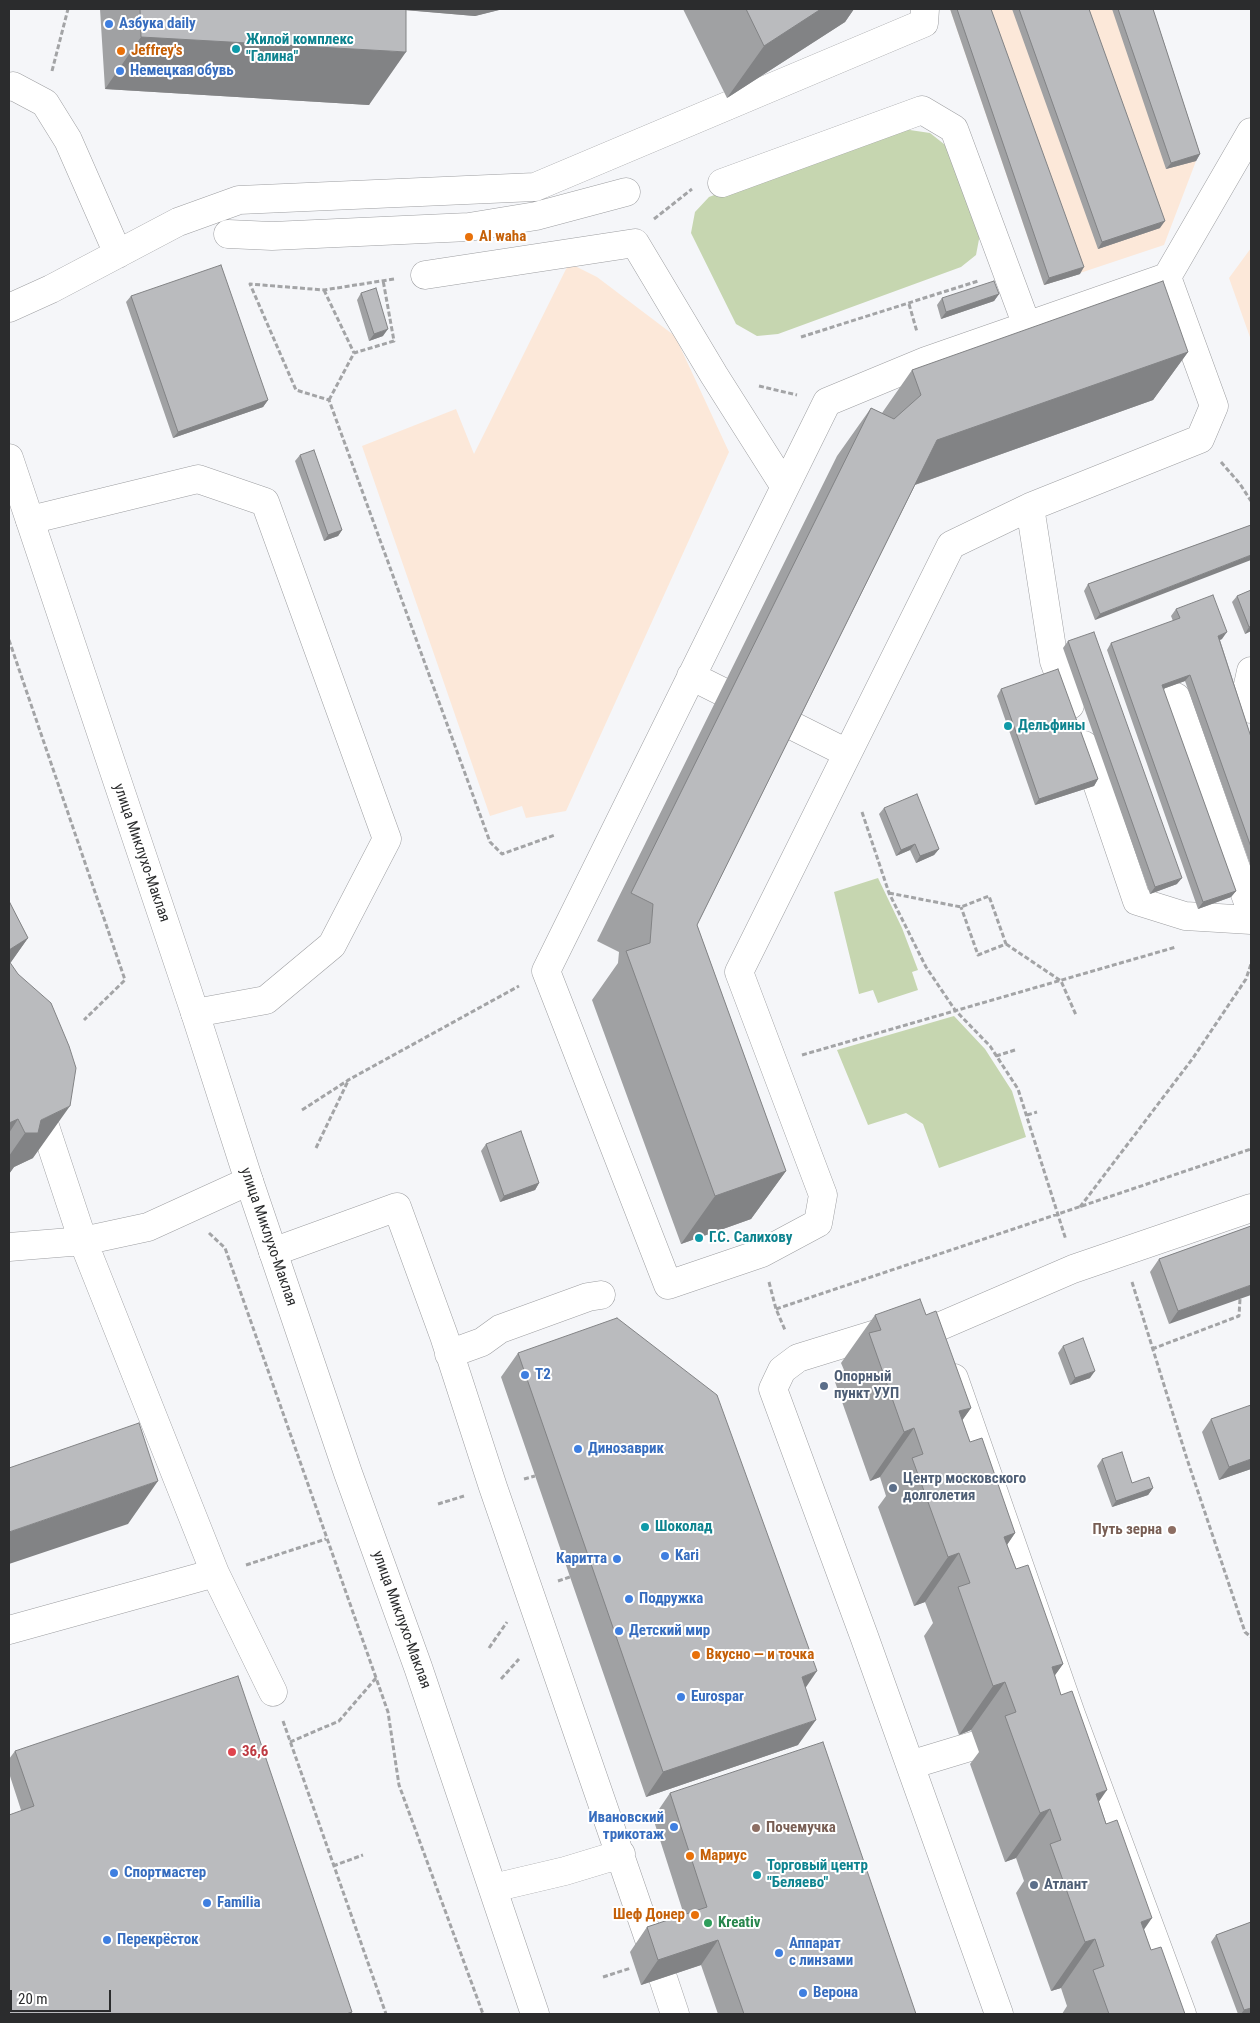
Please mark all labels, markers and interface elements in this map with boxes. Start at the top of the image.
place label: Азбука daily [119,15,196,33]
marker: Азбука daily [103,18,115,30]
place label: Жилой комплекс "Галина" [246,31,354,66]
place label: Jeffrey's [131,42,183,60]
marker: Жилой комплекс "Галина" [230,43,242,55]
marker: Jeffrey's [115,45,127,57]
place label: Немецкая обувь [130,62,234,80]
marker: Немецкая обувь [114,65,126,77]
place label: Al waha [479,228,526,246]
marker: Al waha [463,231,475,243]
place label: Дельфины [1018,717,1085,735]
marker: Дельфины [1002,720,1014,732]
street label: улица Миклухо-Маклая [109,781,173,925]
street label: улица Миклухо-Маклая [236,1165,300,1309]
place label: Г.С. Салихову [709,1229,792,1247]
marker: Г.С. Салихову [693,1232,705,1244]
place label: T2 [535,1366,551,1384]
place label: Опорный пункт УУП [834,1368,899,1403]
marker: T2 [519,1369,531,1381]
marker: Опорный пункт УУП [818,1380,830,1392]
place label: Динозаврик [588,1440,664,1458]
marker: Динозаврик [572,1443,584,1455]
place label: Центр московского долголетия [903,1470,1026,1505]
marker: Центр московского долголетия [887,1482,899,1494]
place label: Шоколад [655,1518,712,1536]
marker: Шоколад [639,1521,651,1533]
place label: Путь зерна [1092,1521,1162,1539]
marker: Путь зерна [1166,1524,1178,1536]
place label: Kari [675,1547,699,1565]
street label: улица Миклухо-Маклая [368,1549,434,1691]
place label: Каритта [556,1550,607,1568]
marker: Kari [659,1550,671,1562]
marker: Каритта [611,1553,623,1565]
place label: Подружка [639,1590,703,1608]
marker: Подружка [623,1593,635,1605]
place label: Детский мир [629,1622,710,1640]
marker: Детский мир [613,1625,625,1637]
place label: Вкусно — и точка [706,1646,814,1664]
marker: Вкусно — и точка [690,1649,702,1661]
place label: Eurospar [691,1688,744,1706]
marker: Eurospar [675,1691,687,1703]
place label: 36,6 [242,1743,268,1761]
marker: 36,6 [226,1746,238,1758]
place label: Ивановский трикотаж [588,1809,664,1844]
place label: Почемучка [766,1819,836,1837]
marker: Ивановский трикотаж [668,1821,680,1833]
marker: Почемучка [750,1822,762,1834]
place label: Мариус [700,1847,747,1865]
marker: Мариус [684,1850,696,1862]
place label: Торговый центр "Беляево" [767,1857,868,1892]
place label: Спортмастер [124,1864,206,1882]
marker: Спортмастер [108,1867,120,1879]
marker: Торговый центр "Беляево" [751,1869,763,1881]
place label: Атлант [1044,1876,1088,1894]
marker: Атлант [1028,1879,1040,1891]
place label: Familia [217,1894,260,1912]
marker: Familia [201,1897,213,1909]
place label: Шеф Донер [613,1906,685,1924]
marker: Шеф Донер [689,1909,701,1921]
place label: Kreativ [718,1914,760,1932]
marker: Kreativ [702,1917,714,1929]
place label: Перекрёсток [117,1931,199,1949]
marker: Перекрёсток [101,1934,113,1946]
place label: Аппарат с линзами [789,1935,853,1970]
marker: Аппарат с линзами [773,1947,785,1959]
scale bar [12,1980,114,2012]
place label: Верона [813,1984,858,2002]
marker: Верона [797,1987,809,1999]
text: 20 m [18,1990,48,2008]

